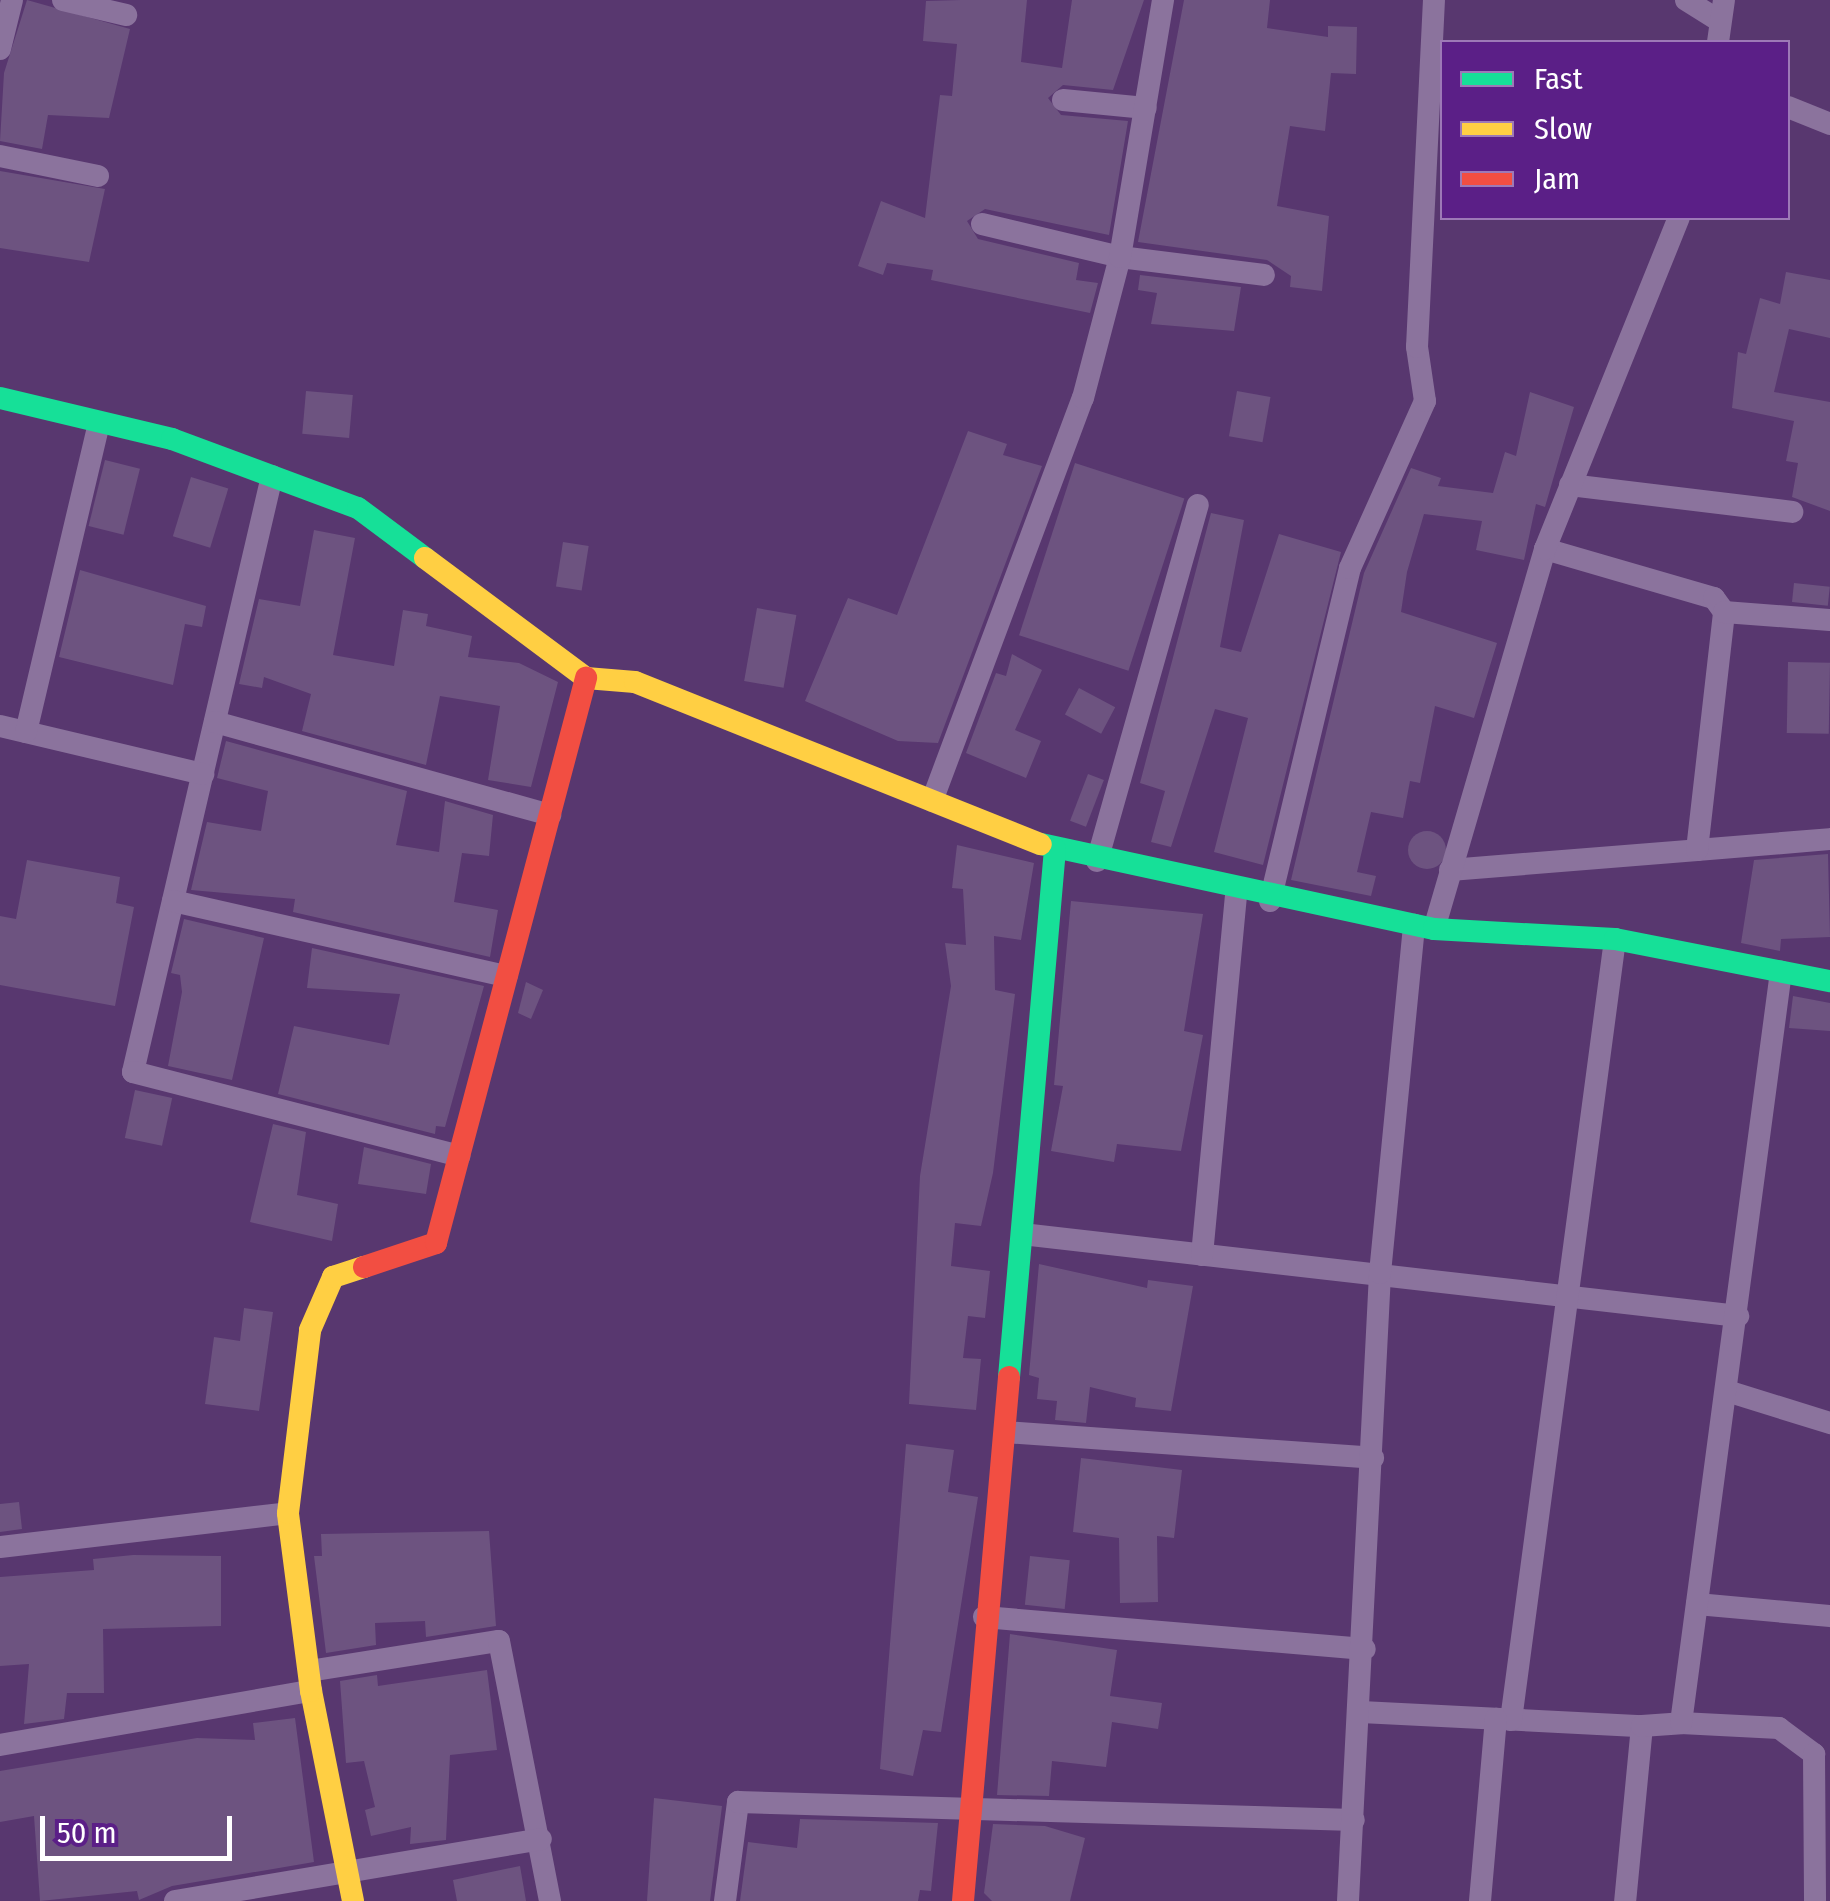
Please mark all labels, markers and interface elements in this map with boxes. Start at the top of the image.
legend [1440,40,1790,220]
text: Fast [1534,61,1582,97]
text: Slow [1534,111,1592,147]
text: Jam [1534,161,1580,197]
scale bar [45,1796,238,1858]
text: 50 m [57,1815,117,1851]

